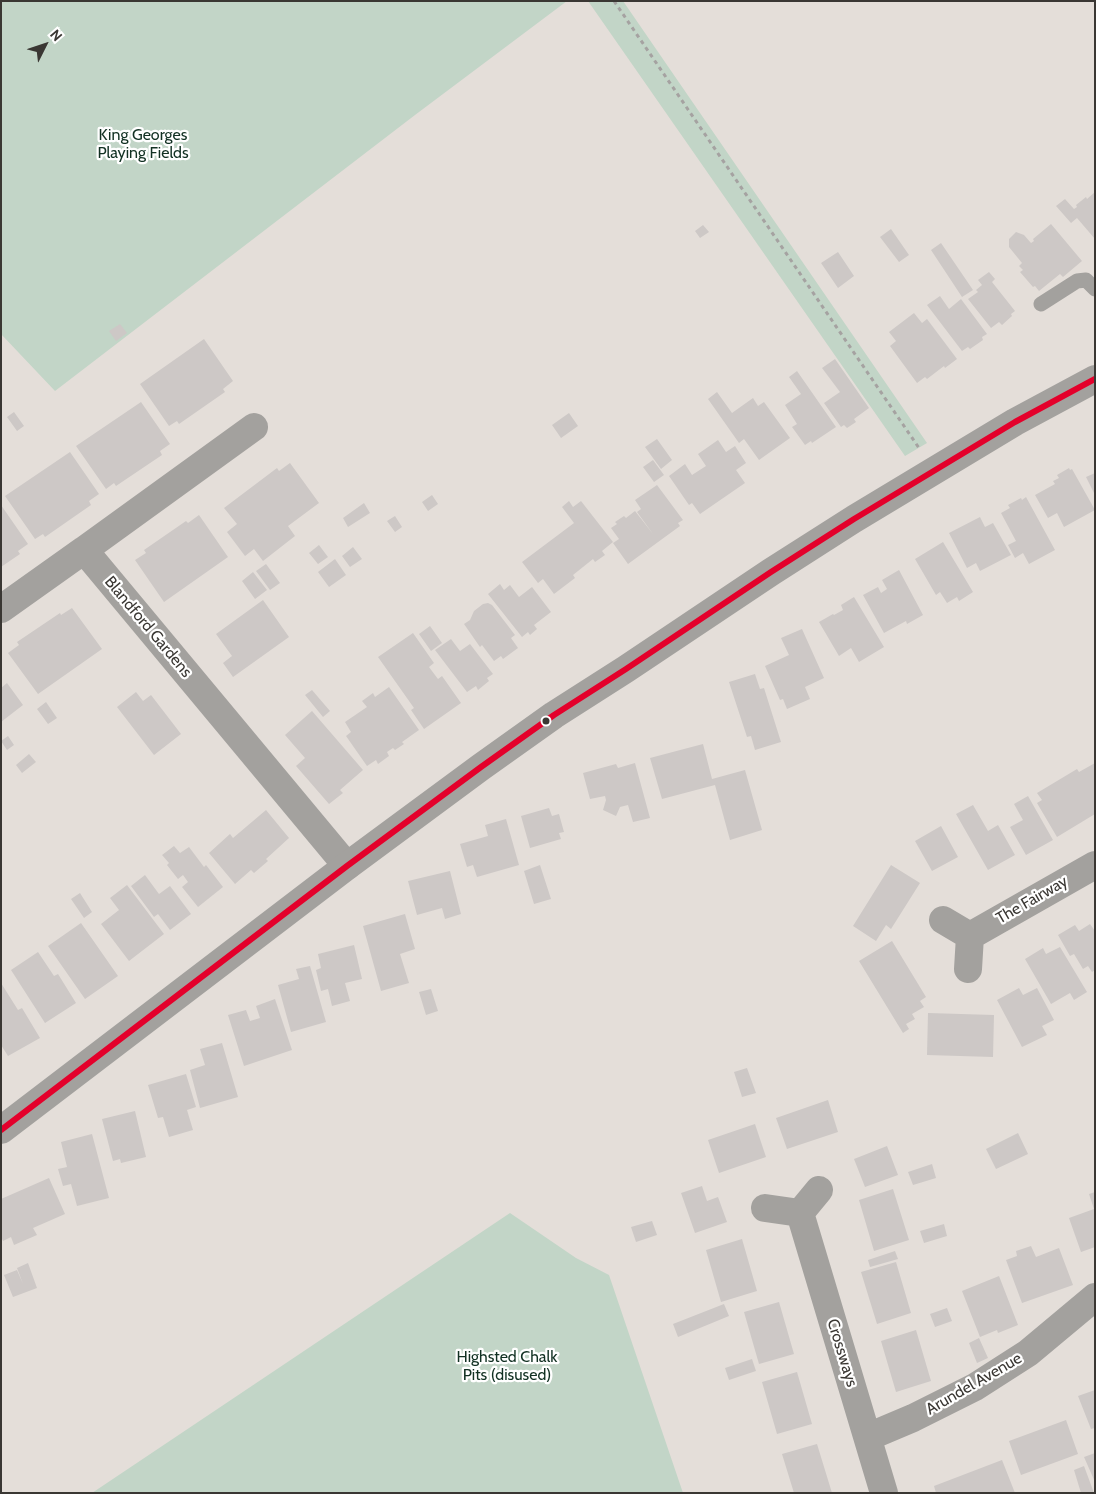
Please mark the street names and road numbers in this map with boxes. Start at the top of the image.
street label: Blandford Gardens [100,573,196,681]
street label: The Fairway [993,872,1071,928]
street label: Crossways [823,1317,861,1389]
street label: Arundel Avenue [923,1349,1025,1419]

